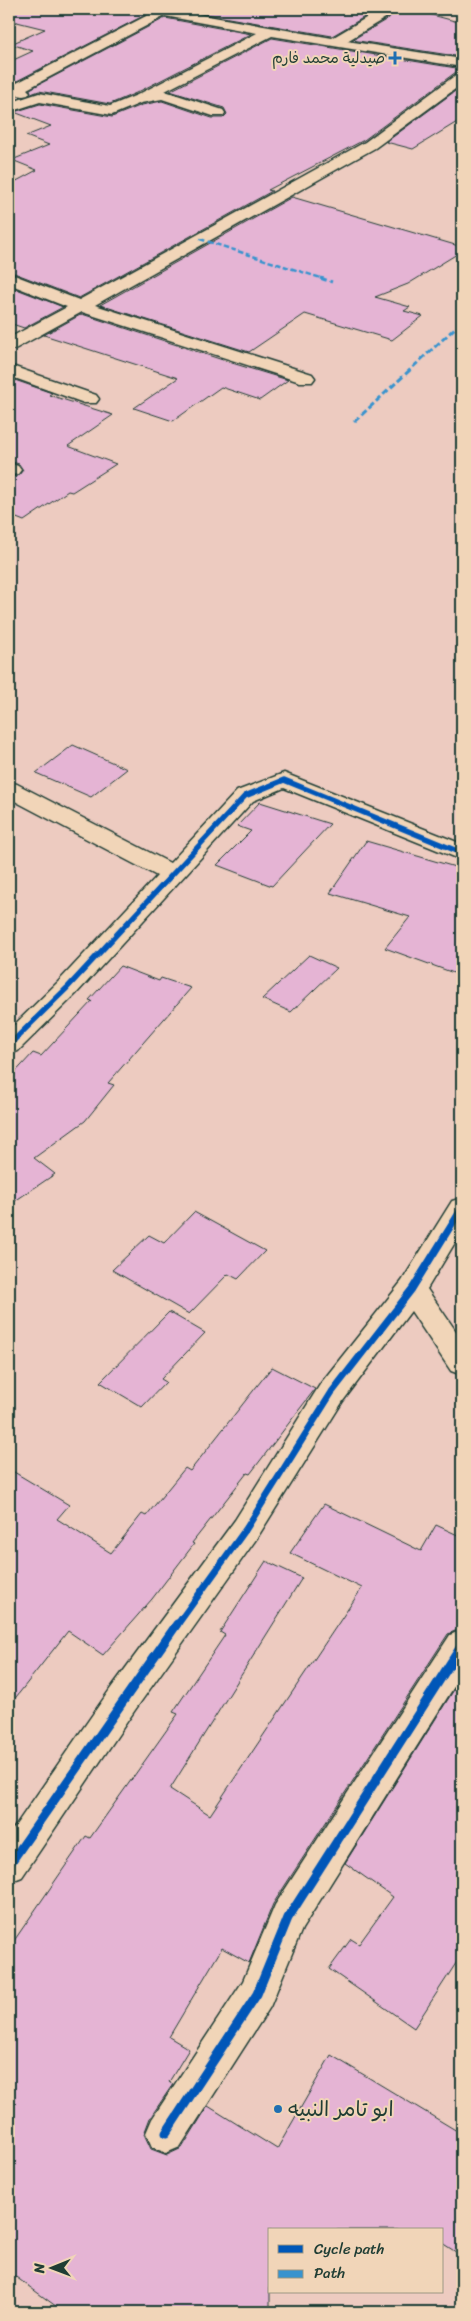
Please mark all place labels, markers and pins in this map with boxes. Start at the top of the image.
place label: صيدلية محمد فارم [272,45,385,71]
marker: صيدلية محمد فارم [389,52,401,64]
place label: ابو تامر النبيه [288,2090,394,2128]
marker: ابو تامر النبيه [272,2103,284,2115]

